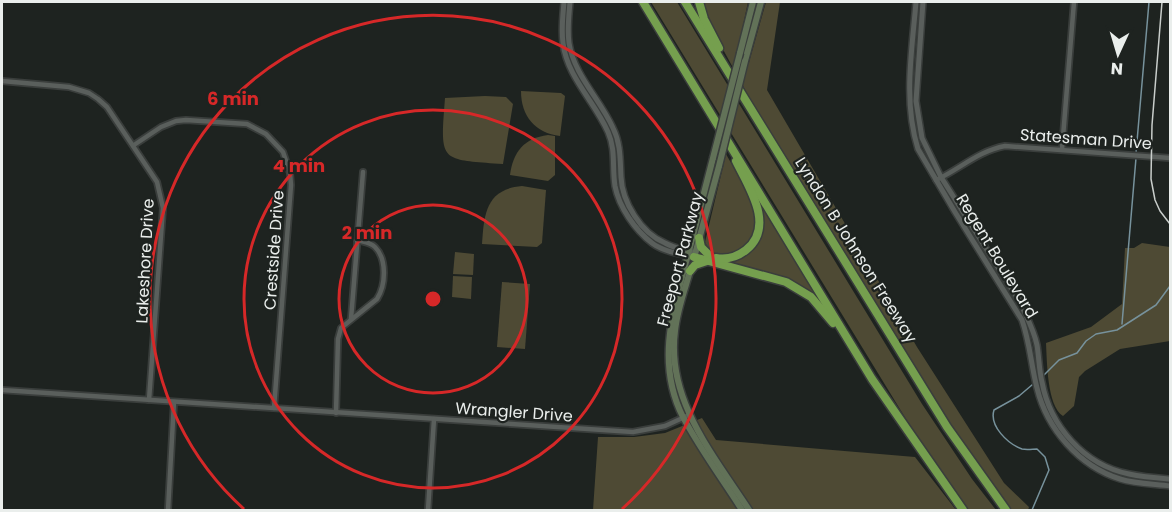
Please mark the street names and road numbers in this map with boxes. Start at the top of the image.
street label: Statesman Drive [1019,123,1153,155]
street label: Lyndon B Johnson Freeway [789,153,923,347]
street label: Crestside Drive [258,189,290,311]
street label: Freeport Parkway [651,189,709,329]
street label: Regent Boulevard [951,189,1043,323]
street label: Lakeshore Drive [130,198,160,324]
street label: Wrangler Drive [455,396,574,428]

